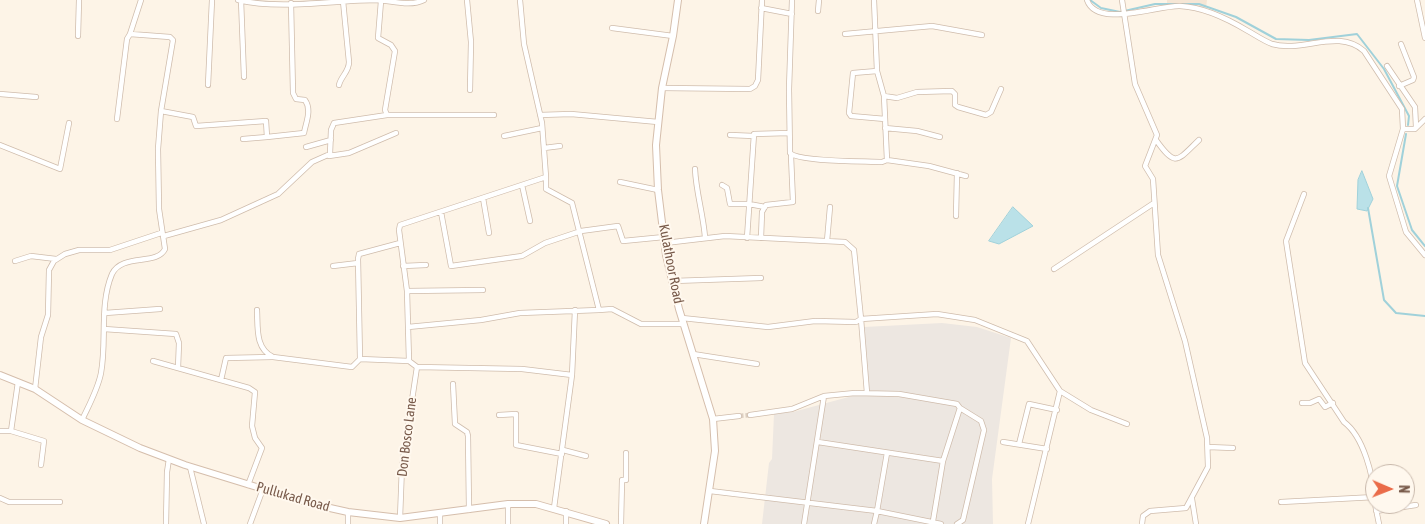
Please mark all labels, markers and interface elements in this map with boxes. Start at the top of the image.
street label: Kulathoor Road [655,223,687,305]
street label: Don Bosco Lane [394,396,420,478]
north arrow [1365,464,1415,514]
street label: Pullukad Road [254,478,332,516]
text: N [1396,485,1412,494]

